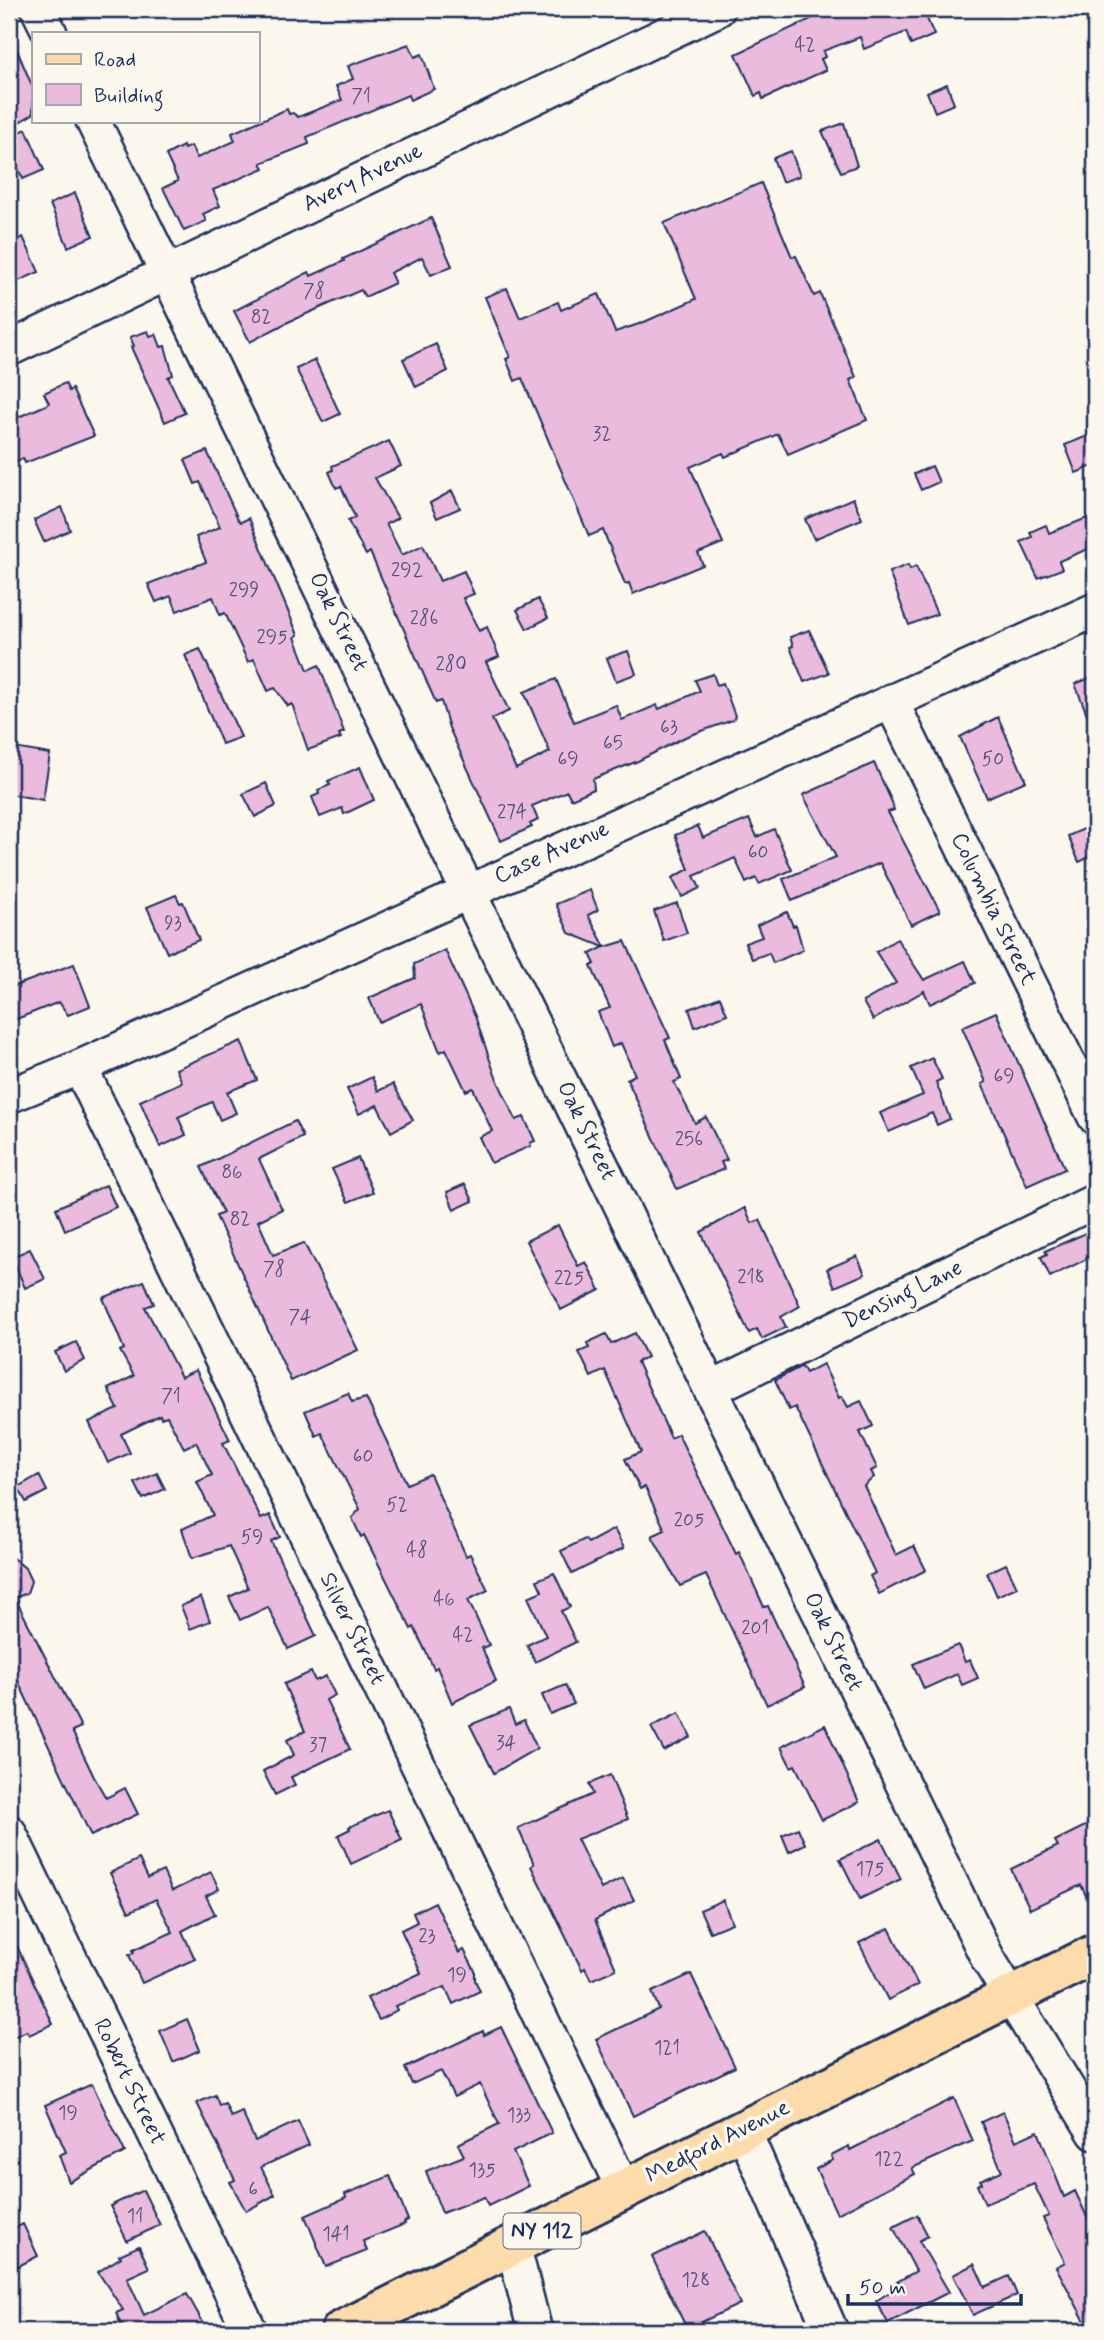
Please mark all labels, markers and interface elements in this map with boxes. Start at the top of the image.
legend [32,32,259,122]
house number: 42 [794,33,816,58]
text: Road [94,46,136,74]
text: Building [94,82,164,112]
house number: 71 [351,84,371,109]
street label: Avery Avenue [298,136,428,220]
house number: 78 [303,279,325,304]
house number: 82 [251,305,271,330]
house number: 32 [593,422,611,447]
house number: 292 [391,558,423,583]
street label: Oak Street [301,568,375,676]
house number: 299 [229,578,259,603]
house number: 286 [410,606,438,631]
house number: 295 [256,625,288,650]
house number: 280 [435,652,467,677]
house number: 63 [660,715,678,740]
house number: 65 [603,731,623,756]
house number: 69 [557,747,579,772]
house number: 50 [982,747,1004,772]
house number: 274 [497,800,527,825]
street label: Case Avenue [490,814,615,892]
street label: Columbia Street [943,828,1043,991]
house number: 60 [748,840,768,865]
house number: 93 [164,911,182,936]
house number: 69 [993,1064,1015,1089]
street label: Oak Street [549,1077,623,1185]
house number: 256 [675,1127,703,1152]
house number: 86 [221,1160,243,1185]
house number: 82 [230,1207,250,1232]
street label: Densing Lane [838,1253,969,1339]
house number: 78 [263,1257,285,1282]
house number: 218 [737,1265,765,1290]
house number: 225 [554,1266,584,1291]
house number: 74 [288,1305,312,1330]
house number: 71 [161,1384,181,1409]
house number: 60 [353,1444,373,1469]
house number: 52 [386,1493,408,1518]
house number: 205 [674,1508,704,1533]
house number: 59 [241,1525,263,1550]
house number: 48 [406,1538,428,1563]
street label: Silver Street [312,1568,392,1690]
house number: 46 [433,1587,455,1612]
street label: Oak Street [796,1588,870,1696]
house number: 201 [741,1616,769,1641]
house number: 42 [452,1623,474,1648]
house number: 34 [496,1731,516,1756]
house number: 37 [309,1733,327,1758]
house number: 175 [856,1857,884,1882]
house number: 23 [418,1924,436,1949]
house number: 19 [447,1963,467,1988]
street label: Robert Street [85,2014,173,2150]
house number: 121 [654,2036,680,2061]
street label: Medford Avenue [641,2093,796,2192]
house number: 19 [58,2101,78,2126]
house number: 133 [507,2103,531,2128]
house number: 122 [874,2147,904,2172]
house number: 135 [468,2158,496,2183]
house number: 6 [248,2177,258,2202]
house number: 11 [127,2204,143,2229]
road number: NY 112 [504,2214,580,2248]
house number: 141 [322,2222,350,2247]
scale bar [848,2263,1022,2307]
house number: 128 [682,2268,710,2293]
text: 50 m [859,2274,906,2302]

